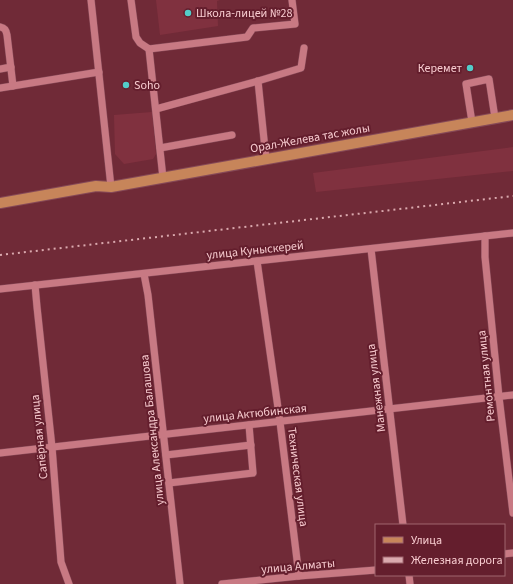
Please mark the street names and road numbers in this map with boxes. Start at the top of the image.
street label: Орал-Желева тас жолы [249,120,371,157]
street label: улица Куныскерей [206,237,304,264]
street label: Ремонтная улица [473,329,500,422]
street label: Манежная улица [363,343,390,433]
street label: улица Александра Балашова [136,354,169,506]
street label: Сапёрная улица [27,394,52,480]
street label: улица Актюбинская [202,400,308,427]
street label: Техническая улица [283,426,312,528]
street label: улица Алматы [260,555,336,578]

